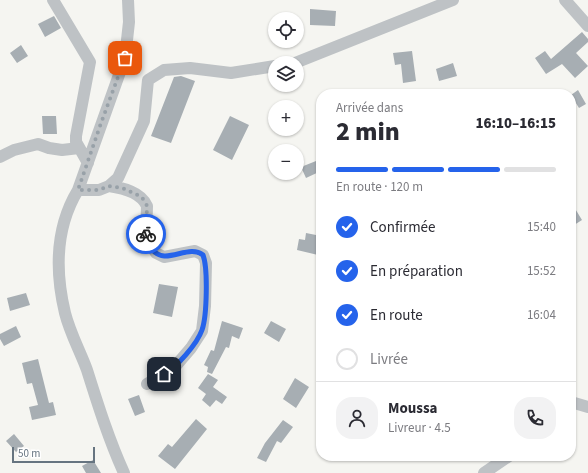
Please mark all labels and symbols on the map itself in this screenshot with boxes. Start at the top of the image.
pin [108,41,142,75]
courier [126,214,166,254]
pin [147,357,181,391]
scale bar [12,445,95,464]

